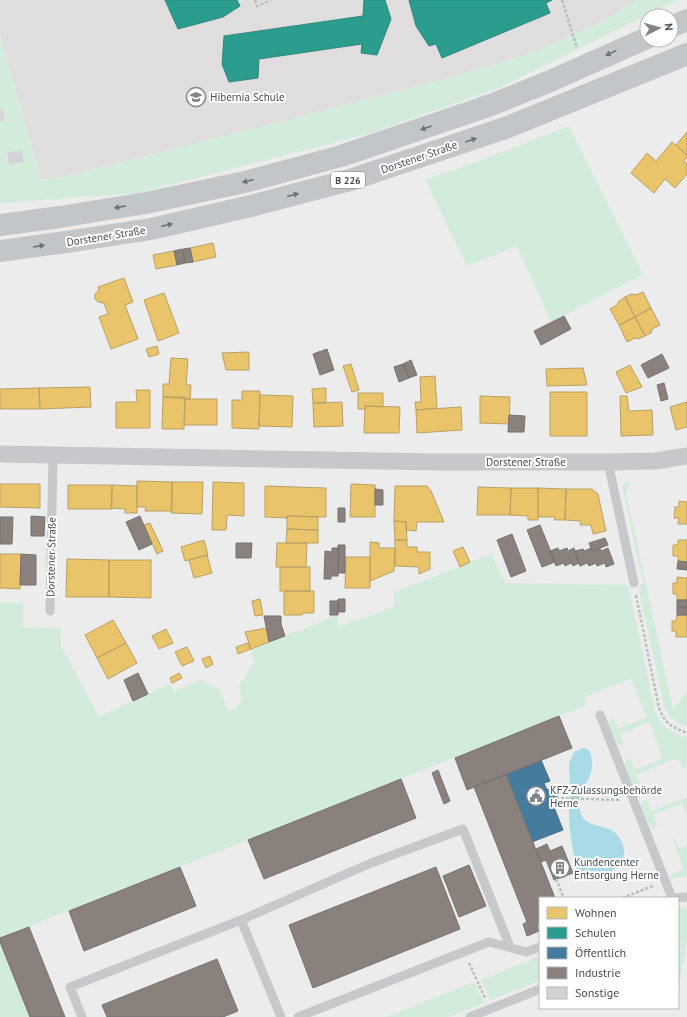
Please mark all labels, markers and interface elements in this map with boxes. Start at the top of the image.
north arrow [639,8,679,48]
text: N [662,23,676,31]
one-way arrow [605,51,617,57]
school or university icon: Hibernia Schule [185,86,207,108]
place label: Hibernia Schule [210,90,285,104]
one-way arrow [419,125,431,131]
one-way arrow [465,136,477,142]
street label: Dorstener Straße [379,137,459,177]
road number: B 226 [331,172,365,188]
one-way arrow [241,178,253,184]
one-way arrow [288,192,300,198]
one-way arrow [114,205,127,211]
one-way arrow [161,222,173,228]
street label: Dorstener Straße [65,223,147,249]
one-way arrow [33,243,45,249]
street label: Dorstener Straße [486,455,566,469]
street label: Dorstener Straße [43,517,59,597]
place label: KFZ-Zulassungsbehörde Herne [550,783,662,810]
public building icon: KFZ-Zulassungsbehörde Herne [525,785,547,807]
place label: Kundencenter Entsorgung Herne [574,855,659,882]
building icon: Kundencenter Entsorgung Herne [549,857,571,879]
legend [539,897,679,1009]
text: Wohnen [575,905,617,920]
text: Schulen [575,925,616,940]
text: Öffentlich [575,945,626,960]
text: Industrie [575,965,621,980]
text: Sonstige [575,985,619,1000]

